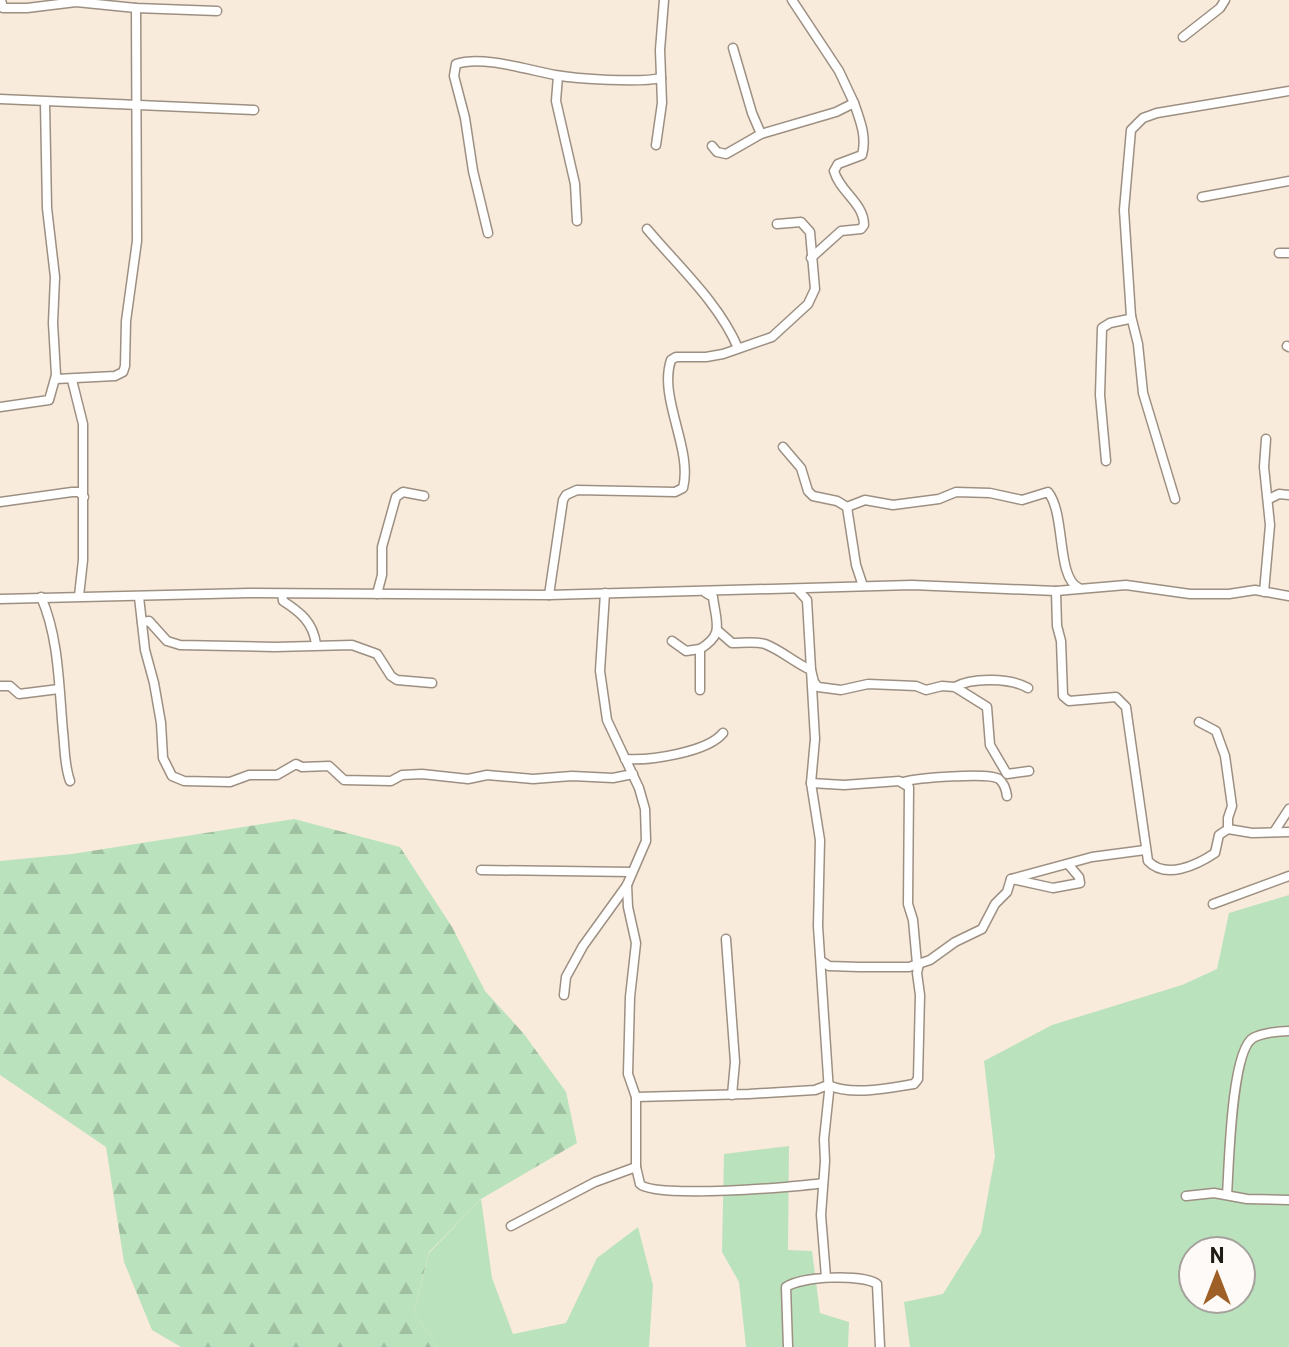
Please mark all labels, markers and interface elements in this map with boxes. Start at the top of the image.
north arrow [1177,1235,1257,1315]
text: N [1210,1241,1224,1267]

